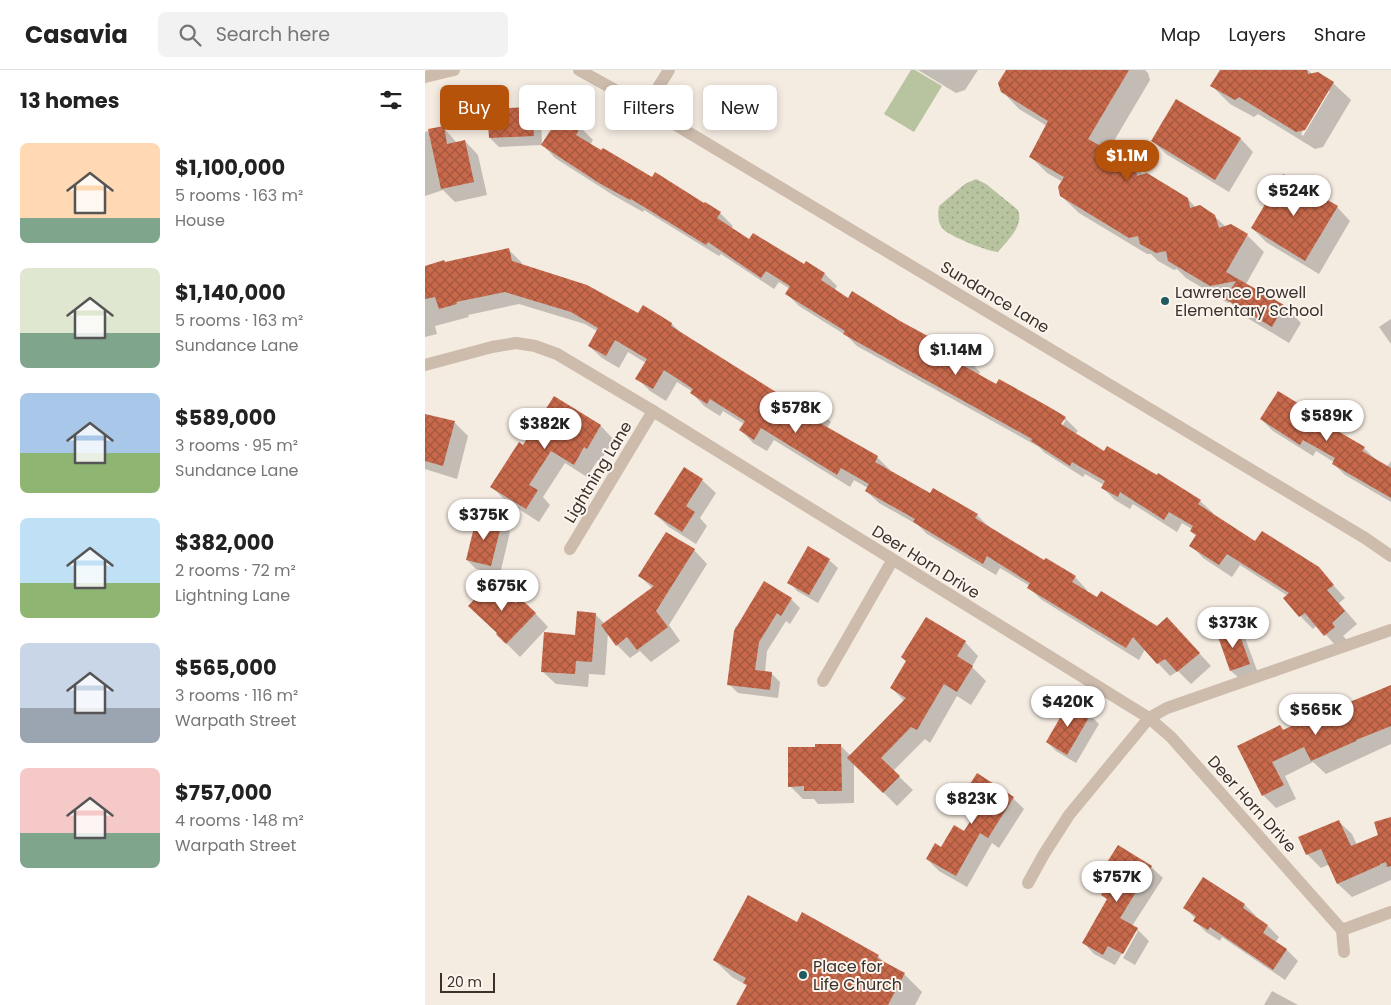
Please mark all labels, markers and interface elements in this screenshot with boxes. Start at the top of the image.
search box [158,12,508,57]
text: Casavia [25,18,128,51]
icon: search [176,21,204,49]
text: Search here [216,21,330,48]
text: Map [1161,22,1201,47]
text: Layers [1229,22,1286,47]
text: Share [1314,22,1366,47]
chip: Buy [440,85,509,130]
chip: Rent [519,85,595,130]
chip: Filters [605,85,693,130]
chip: New [703,85,777,130]
text: 13 homes [20,86,119,115]
icon: filters [377,86,405,114]
pin: $1.1M [1092,140,1162,182]
text: $1.1M [1106,144,1148,167]
text: $1,100,000 [175,153,285,182]
icon: home [60,163,120,223]
pin: $524K [1259,174,1329,217]
text: $524K [1268,179,1320,202]
text: 5 rooms · 163 m² [175,184,303,207]
text: House [175,209,225,232]
street label: Sundance Lane [936,255,1054,339]
text: $1,140,000 [175,278,286,307]
place label: Lawrence Powell Elementary School [1175,281,1323,322]
icon: home [60,288,120,348]
marker: Lawrence Powell Elementary School [1159,295,1171,307]
text: 5 rooms · 163 m² [175,309,303,332]
text: Sundance Lane [175,334,299,357]
pin: $1.14M [915,334,997,376]
text: $1.14M [930,338,982,361]
pin: $578K [761,392,831,434]
text: $578K [770,396,822,419]
pin: $589K [1292,400,1362,442]
text: $589,000 [175,403,276,432]
text: $589K [1301,404,1353,427]
pin: $382K [510,408,580,450]
text: $382K [520,412,570,435]
icon: home [60,413,120,473]
street label: Lightning Lane [558,417,638,527]
text: 3 rooms · 95 m² [175,434,298,457]
text: Sundance Lane [175,459,299,482]
pin: $375K [449,498,519,541]
text: $375K [459,503,509,526]
street label: Deer Horn Drive [868,520,984,604]
text: $382,000 [175,528,274,557]
icon: home [60,538,120,598]
text: 2 rooms · 72 m² [175,559,296,582]
pin: $675K [467,570,537,612]
text: $675K [477,574,527,597]
text: Lightning Lane [175,584,290,607]
pin: $373K [1198,606,1268,649]
text: $373K [1208,611,1258,634]
text: $565,000 [175,653,277,682]
icon: home [60,663,120,723]
text: 3 rooms · 116 m² [175,684,298,707]
pin: $420K [1033,686,1103,728]
text: $420K [1042,690,1094,713]
pin: $565K [1281,694,1351,736]
text: $565K [1290,698,1342,721]
text: Warpath Street [175,709,296,732]
street label: Deer Horn Drive [1202,750,1302,858]
text: $757,000 [175,778,272,807]
pin: $823K [937,782,1007,825]
text: $823K [947,787,997,810]
icon: home [60,788,120,848]
text: 4 rooms · 148 m² [175,809,304,832]
text: Warpath Street [175,834,296,857]
pin: $757K [1082,860,1152,903]
text: $757K [1092,865,1142,888]
place label: Place for Life Church [813,955,902,996]
marker: Place for Life Church [797,969,809,981]
scale bar [440,970,495,993]
text: 20 m [447,972,482,992]

